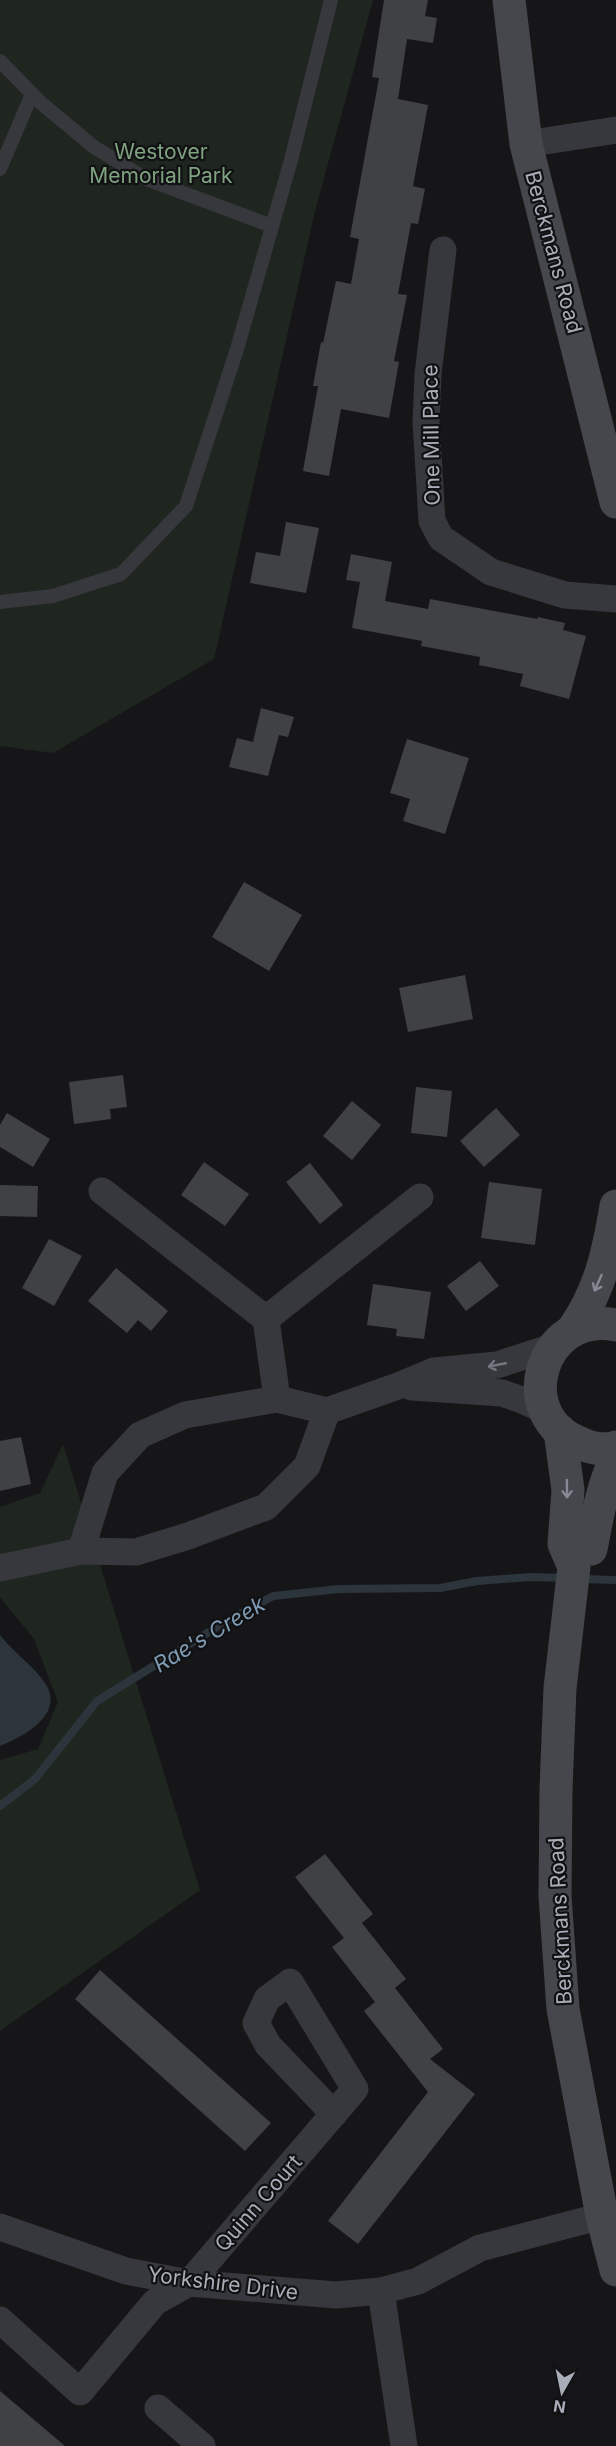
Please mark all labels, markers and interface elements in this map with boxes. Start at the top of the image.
park label: Westover Memorial Park [89,139,233,188]
street label: Berckmans Road [520,168,588,336]
street label: One Mill Place [417,364,445,506]
one-way arrow [592,1274,603,1292]
one-way arrow [487,1360,507,1371]
one-way arrow [561,1478,573,1498]
water label: Rae's Creek [149,1590,270,1677]
street label: Berckmans Road [543,1837,577,2005]
street label: Quinn Court [209,2150,307,2256]
street label: Yorkshire Drive [146,2261,300,2305]
north arrow [532,2362,592,2422]
text: N [552,2396,567,2418]

